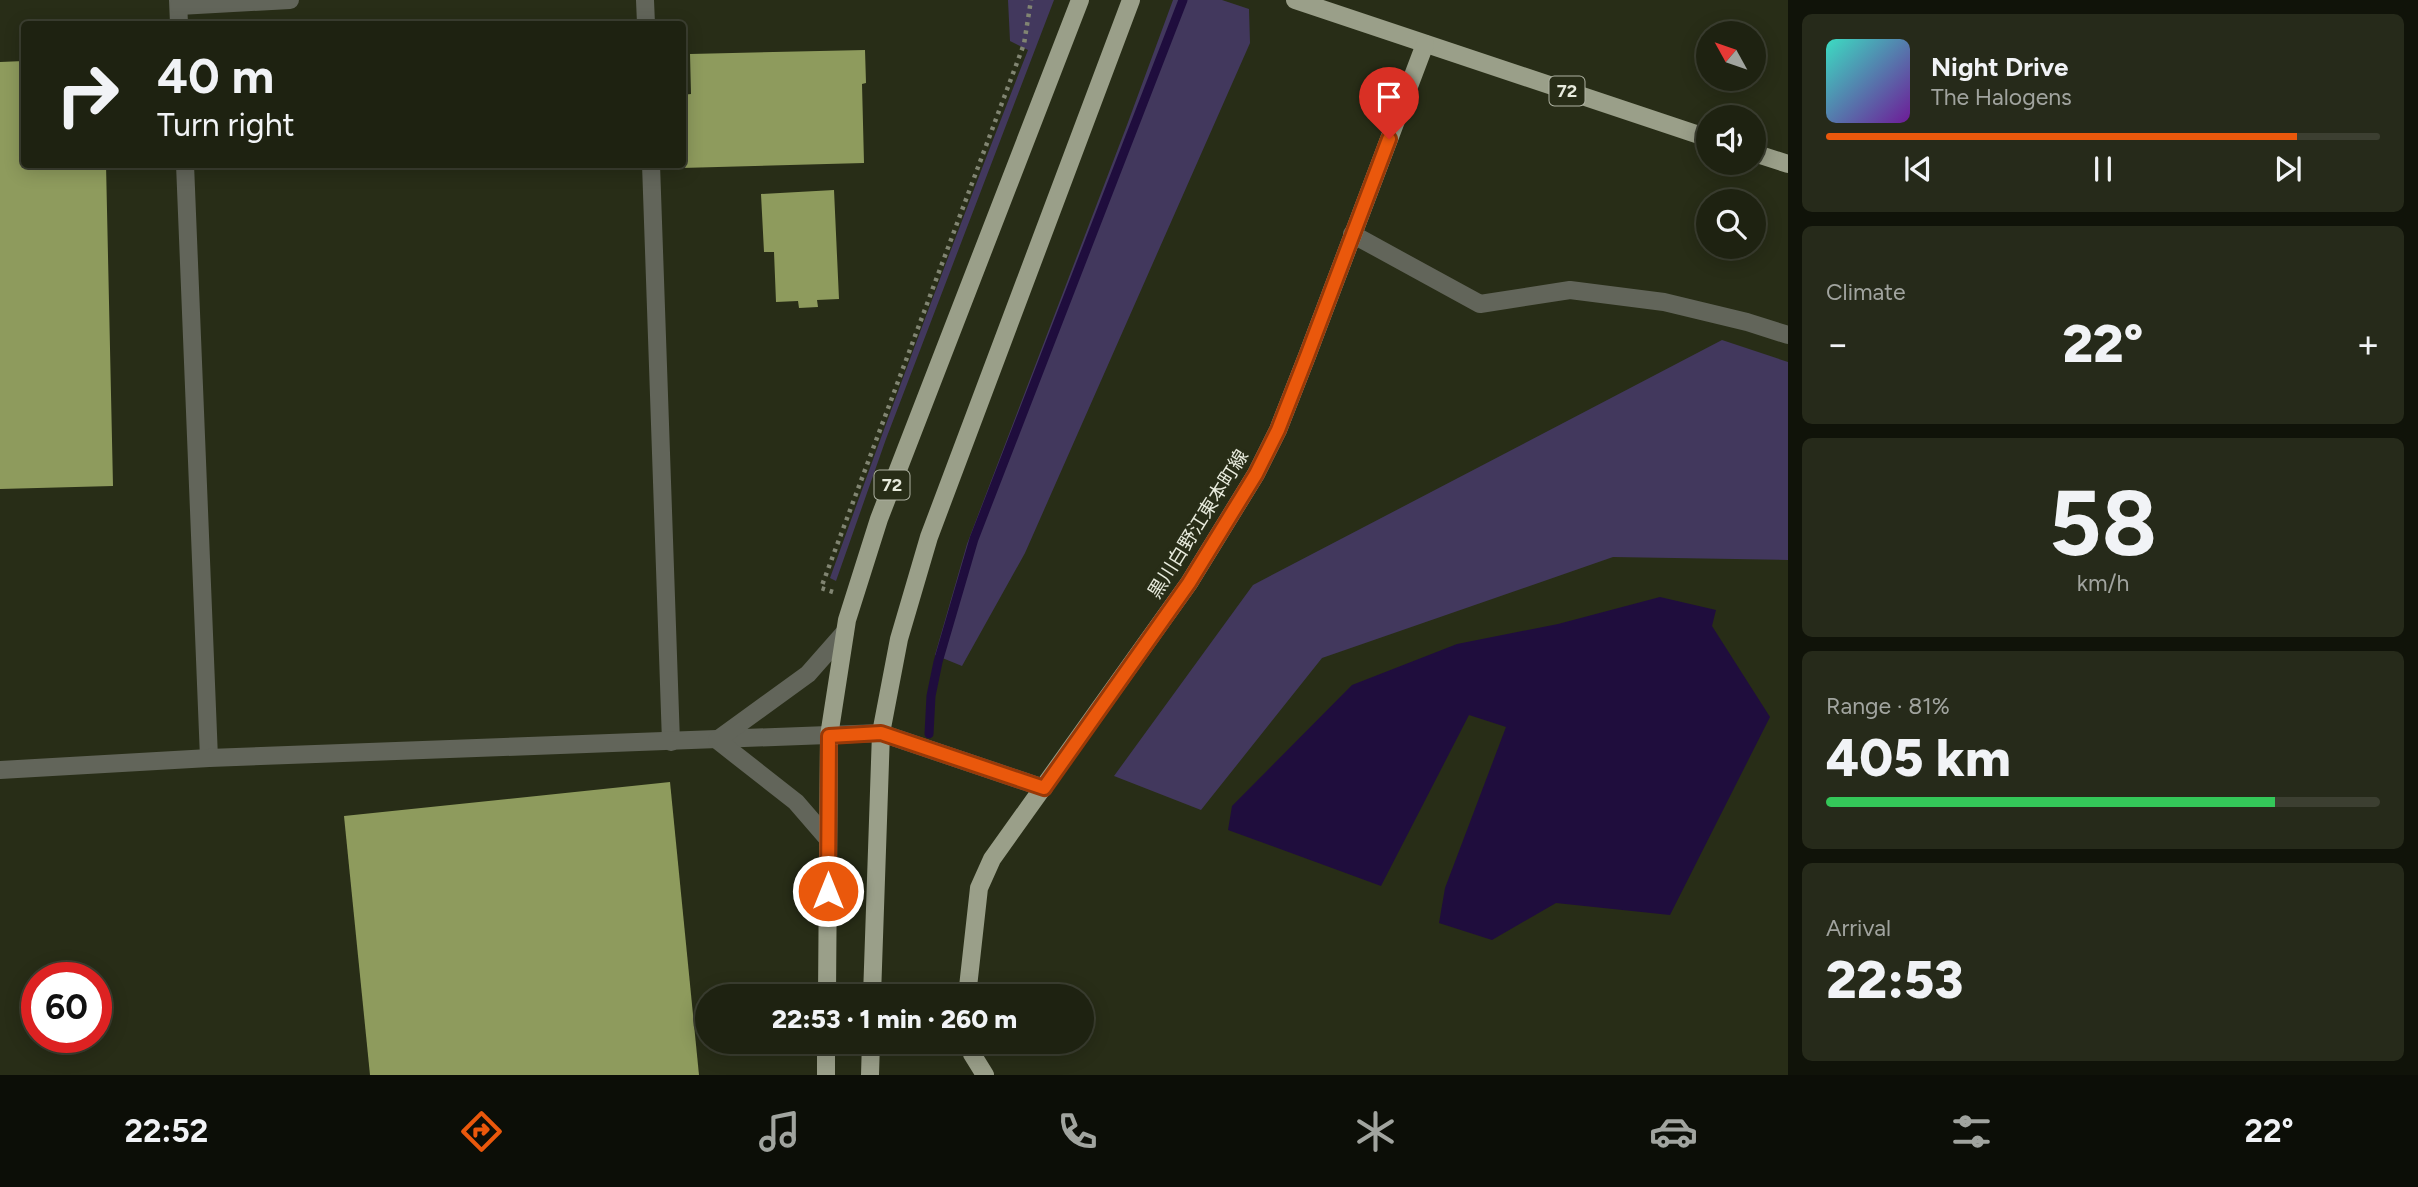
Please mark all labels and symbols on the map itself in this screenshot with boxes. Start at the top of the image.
north arrow [1696,21,1766,91]
pin [1359,67,1419,139]
road number: 72 [1550,76,1584,106]
street label: 黒川白野江東本町線 [1143,445,1253,603]
road number: 72 [874,471,910,500]
position arrow [791,854,865,928]
speed limit sign: 60 [21,962,112,1053]

